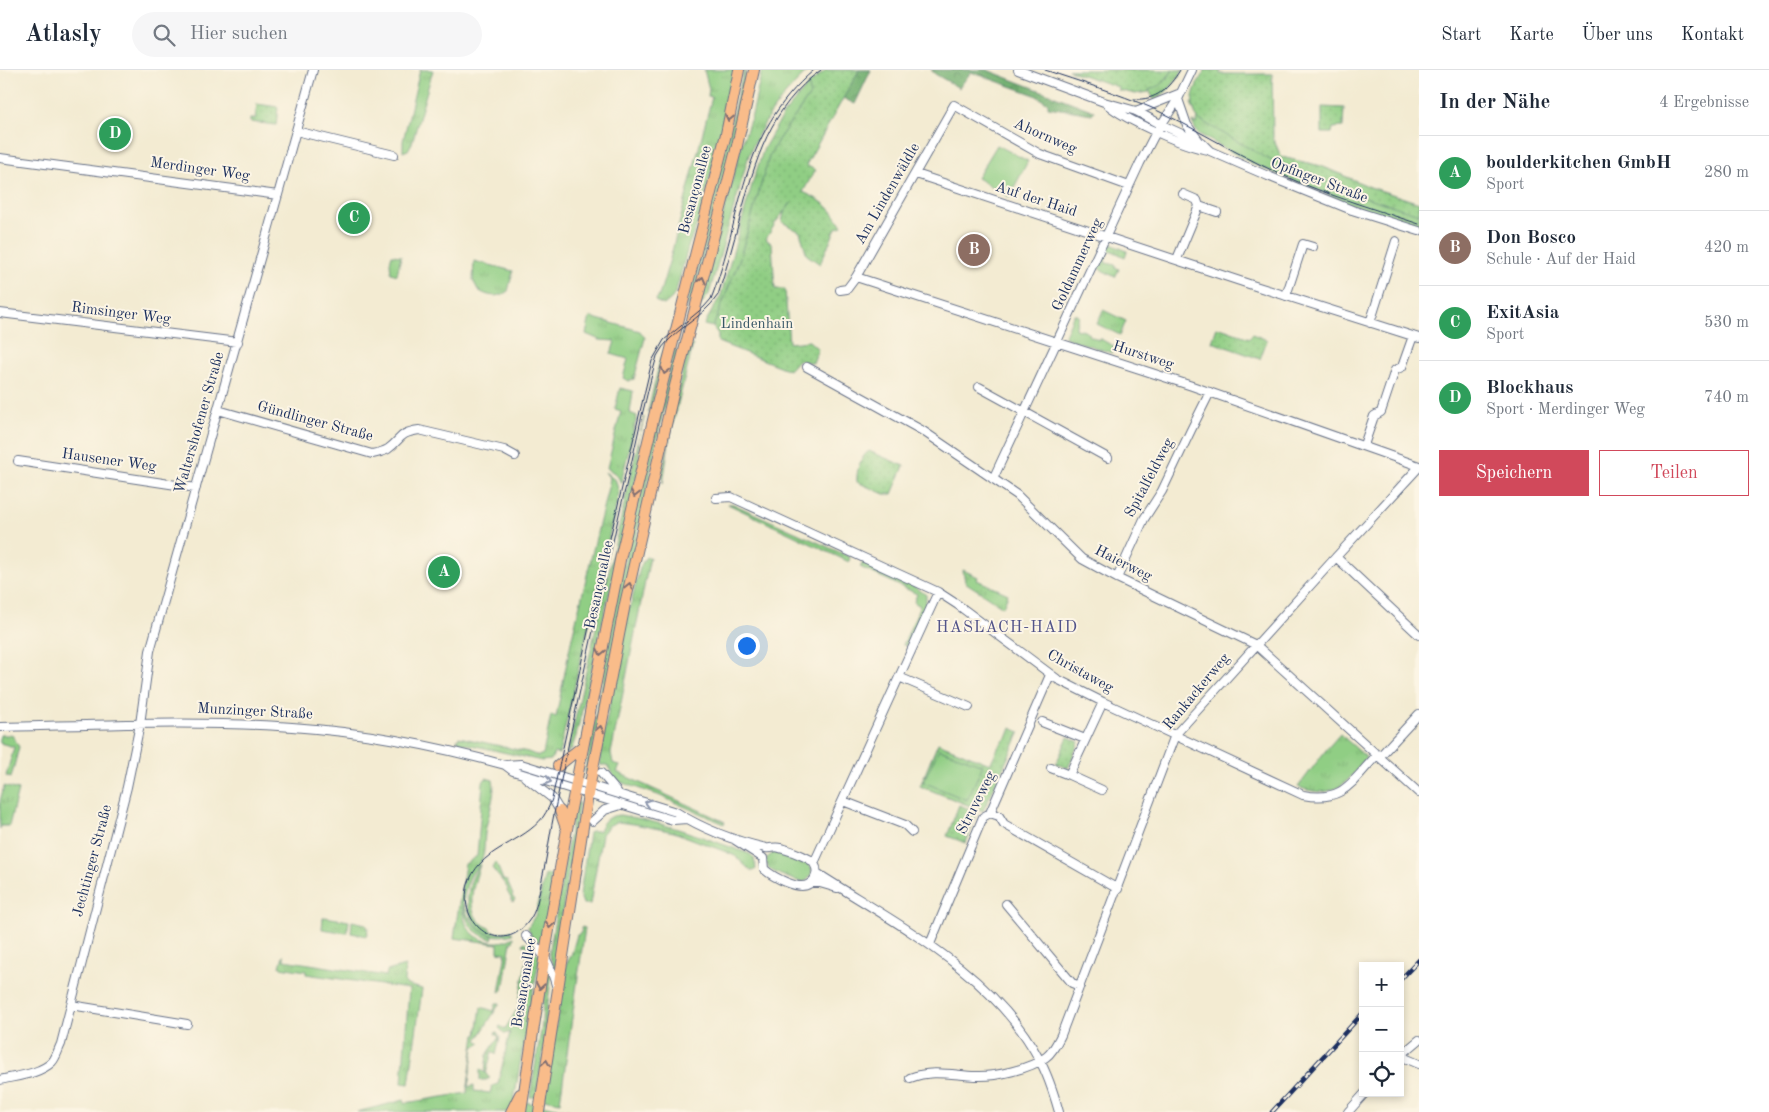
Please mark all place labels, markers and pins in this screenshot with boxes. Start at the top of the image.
pin: D [99,115,131,153]
pin: C [338,199,370,237]
pin: B [958,231,990,269]
pin: A [428,553,460,591]

